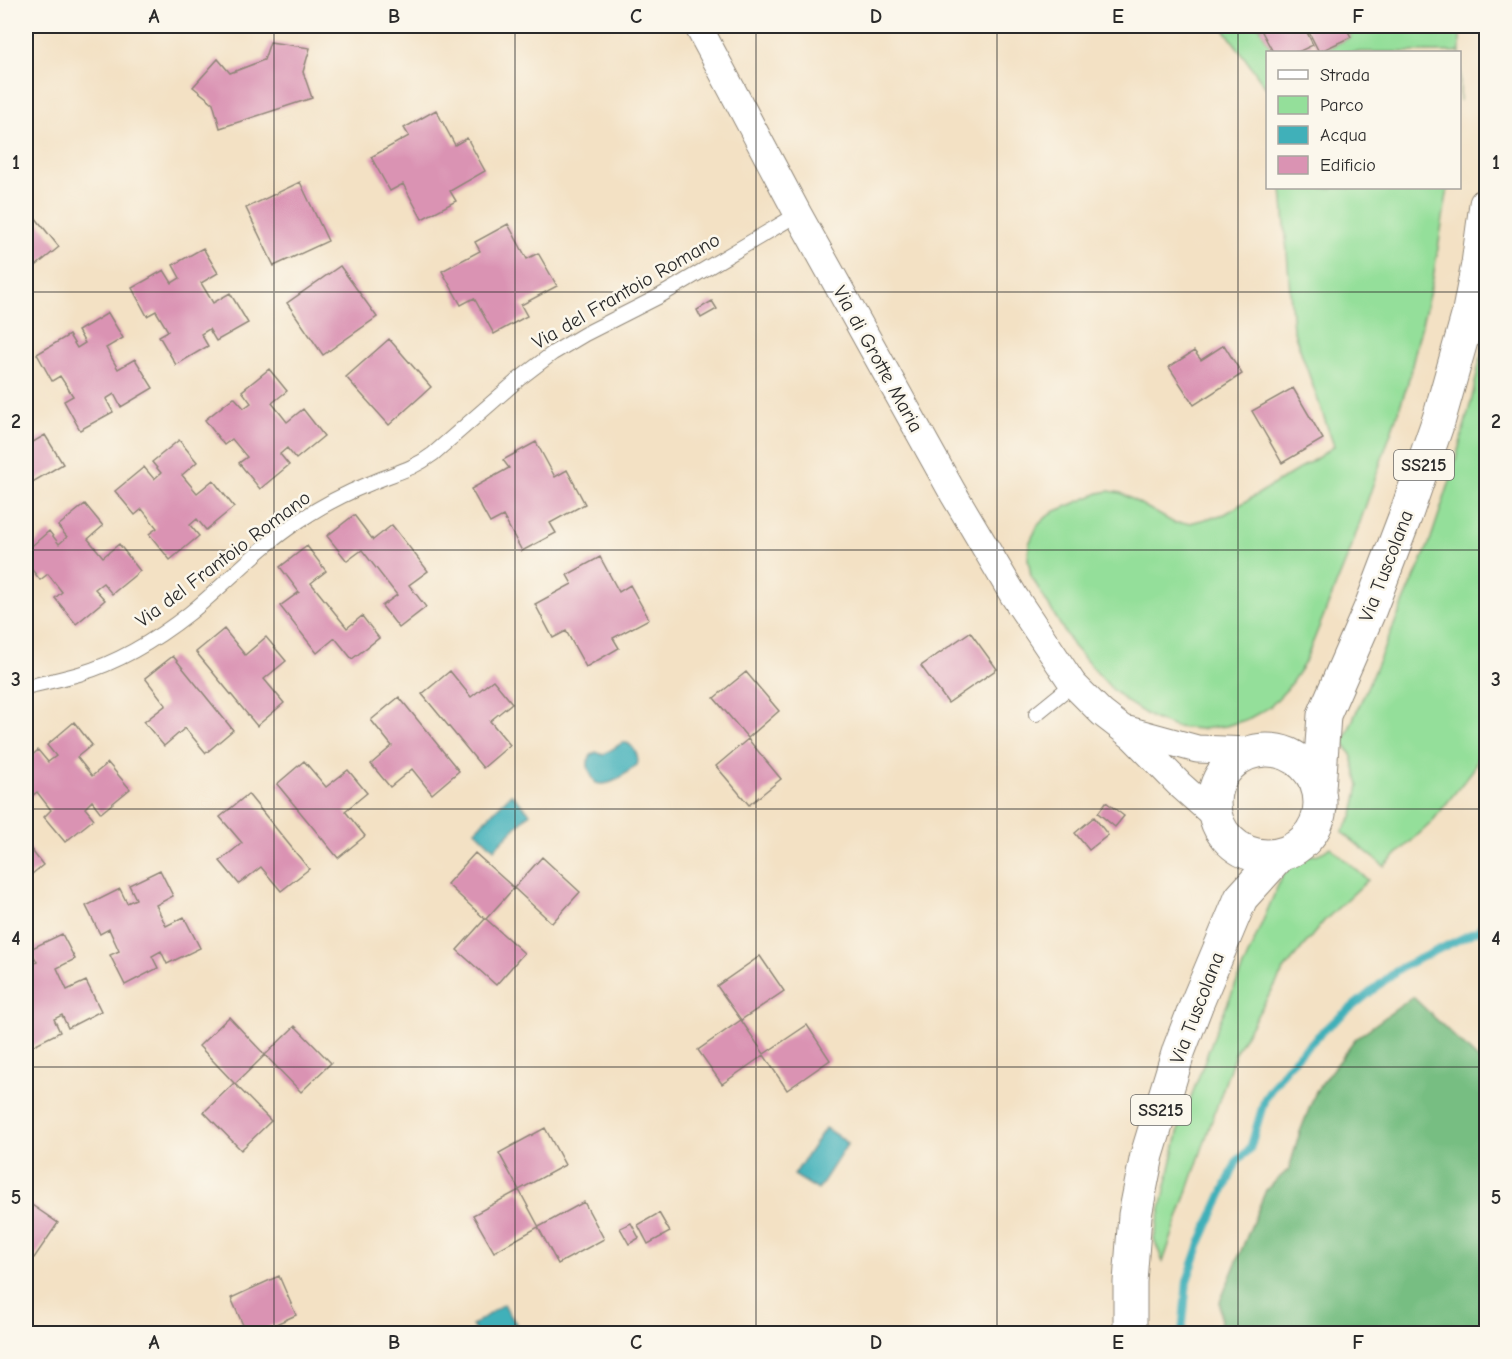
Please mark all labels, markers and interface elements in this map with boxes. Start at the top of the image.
text: A [148,5,160,28]
text: B [388,5,400,28]
text: C [630,5,642,28]
text: D [870,5,882,28]
text: E [1112,5,1124,28]
text: F [1352,5,1364,28]
legend [1266,51,1461,189]
text: Strada [1320,65,1370,86]
text: Parco [1320,95,1363,116]
text: Acqua [1320,125,1367,146]
text: 1 [12,151,20,174]
text: 1 [1492,151,1500,174]
text: Edificio [1320,155,1376,176]
street label: Via del Frantoio Romano [528,228,724,354]
street label: Via di Grotte Maria [828,282,928,436]
text: 2 [11,410,21,433]
text: 2 [1491,410,1501,433]
road number: SS215 [1394,450,1454,480]
street label: Via del Frantoio Romano [131,486,315,632]
street label: Via Tuscolana [1354,507,1418,625]
text: 3 [11,668,21,691]
text: 3 [1491,668,1501,691]
text: 4 [11,927,21,950]
text: 4 [1491,927,1501,950]
street label: Via Tuscolana [1165,949,1229,1067]
road number: SS215 [1131,1095,1191,1125]
text: 5 [11,1186,21,1209]
text: 5 [1491,1186,1501,1209]
text: A [148,1331,160,1354]
text: B [388,1331,400,1354]
text: C [630,1331,642,1354]
text: D [870,1331,882,1354]
text: E [1112,1331,1124,1354]
text: F [1352,1331,1364,1354]

